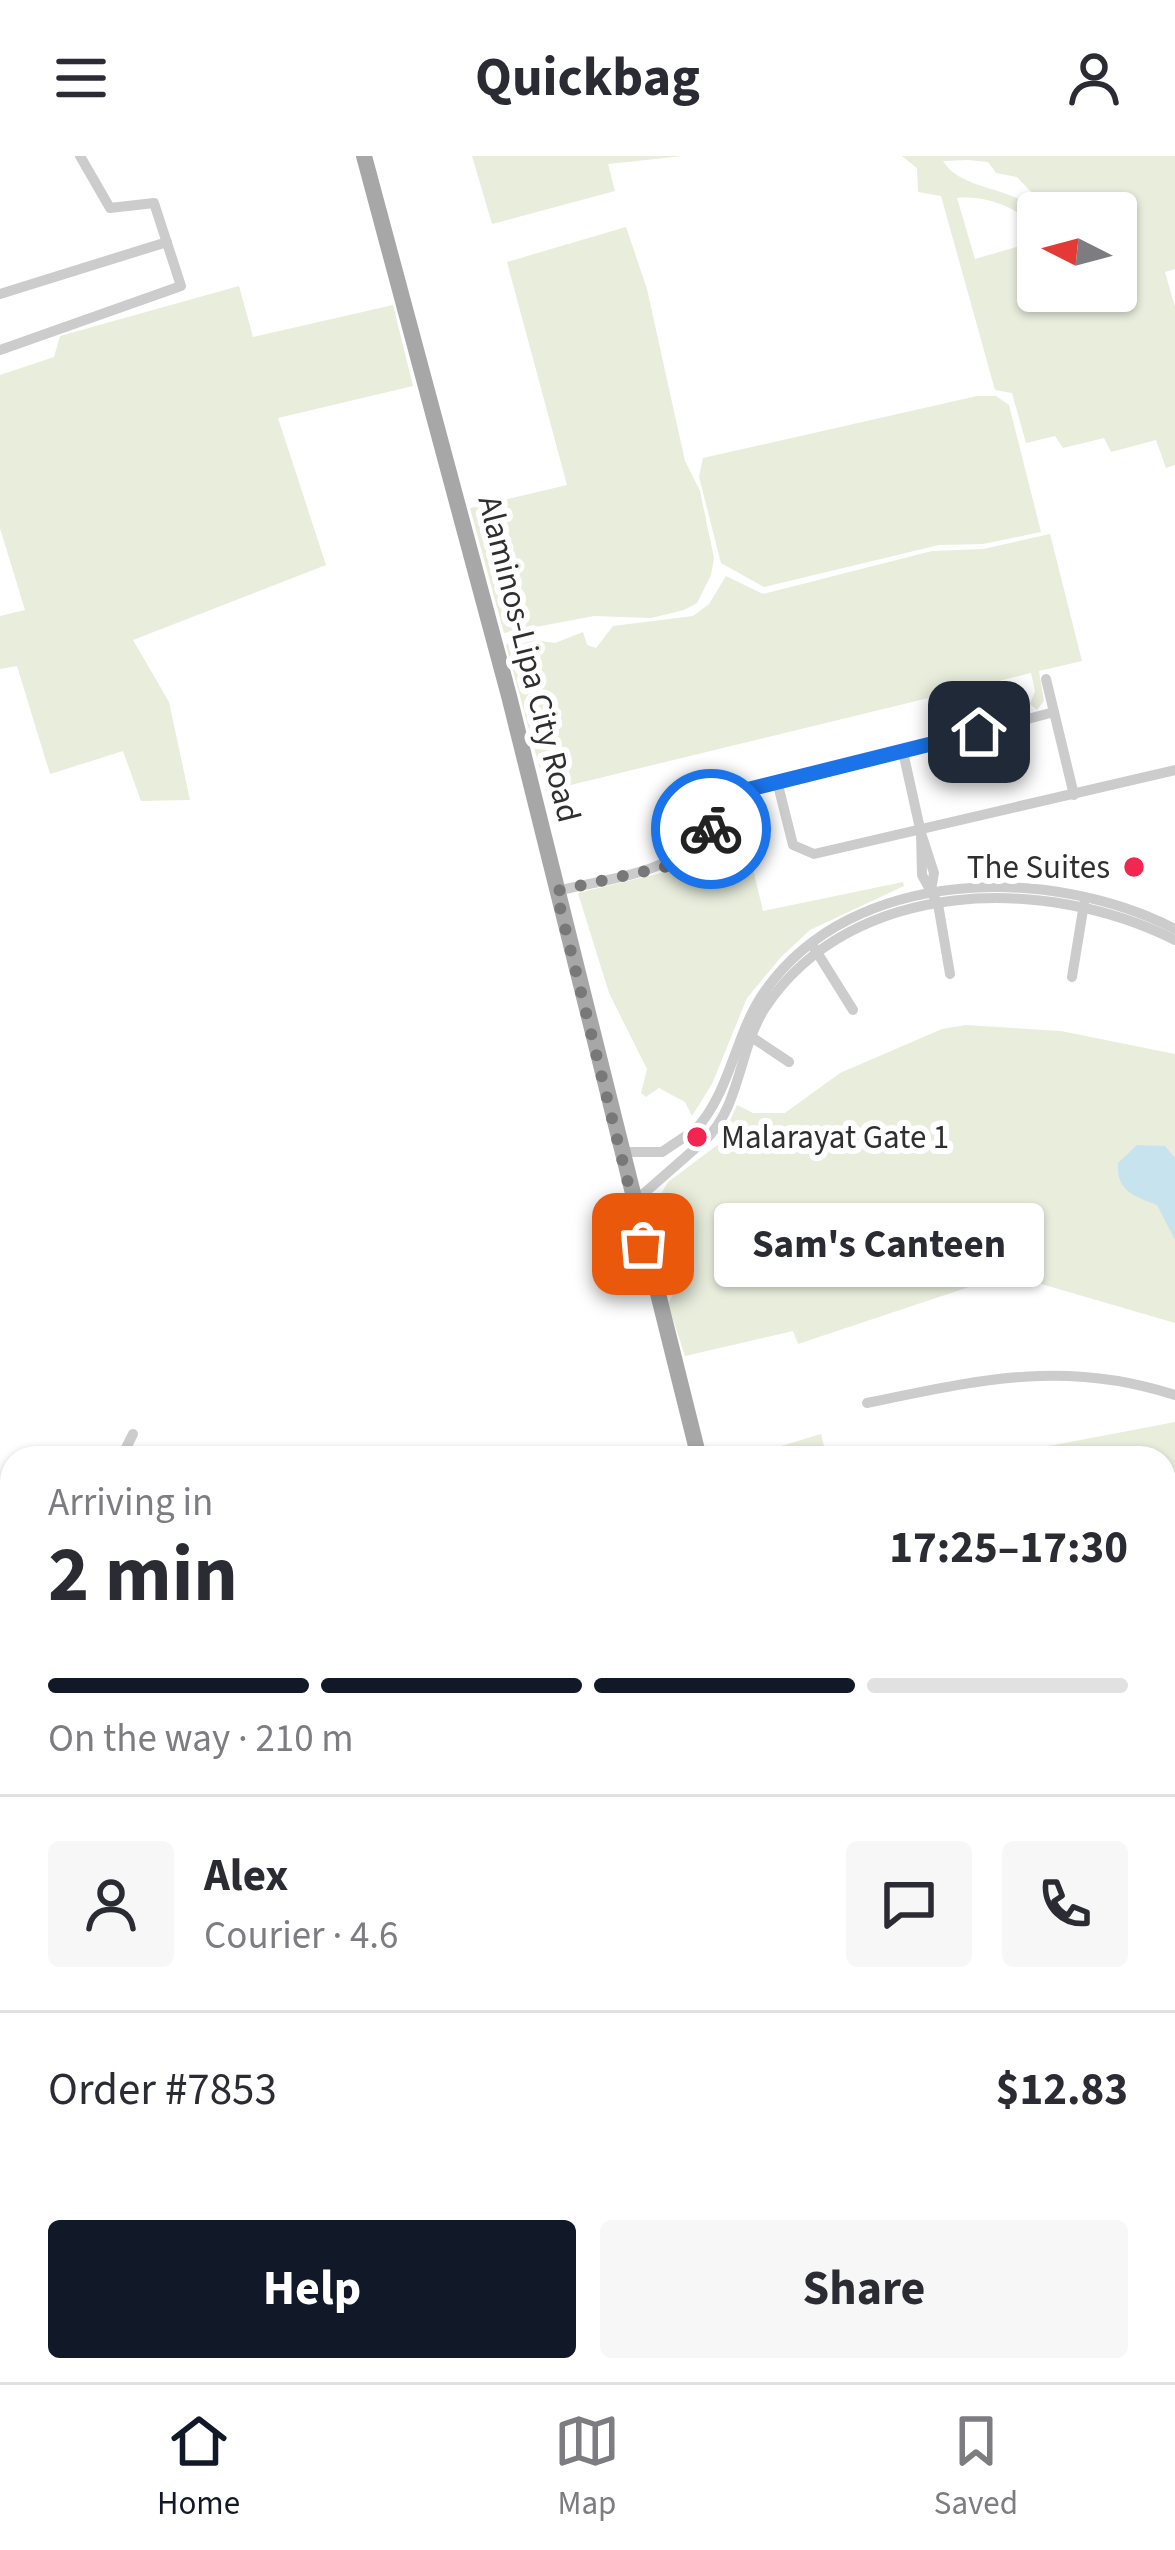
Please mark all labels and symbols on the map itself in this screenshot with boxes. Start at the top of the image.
north arrow [1017,192,1137,312]
street label: Alaminos-Lipa City Road [466,491,592,827]
pin [928,681,1030,783]
courier [651,769,771,889]
place label: The Suites [967,844,1110,891]
marker: The Suites [1121,854,1147,880]
place label: Malarayat Gate 1 [721,1114,949,1161]
marker: Malarayat Gate 1 [684,1124,710,1150]
pin [592,1193,694,1295]
callout: Sam's Canteen [715,1202,1045,1286]

